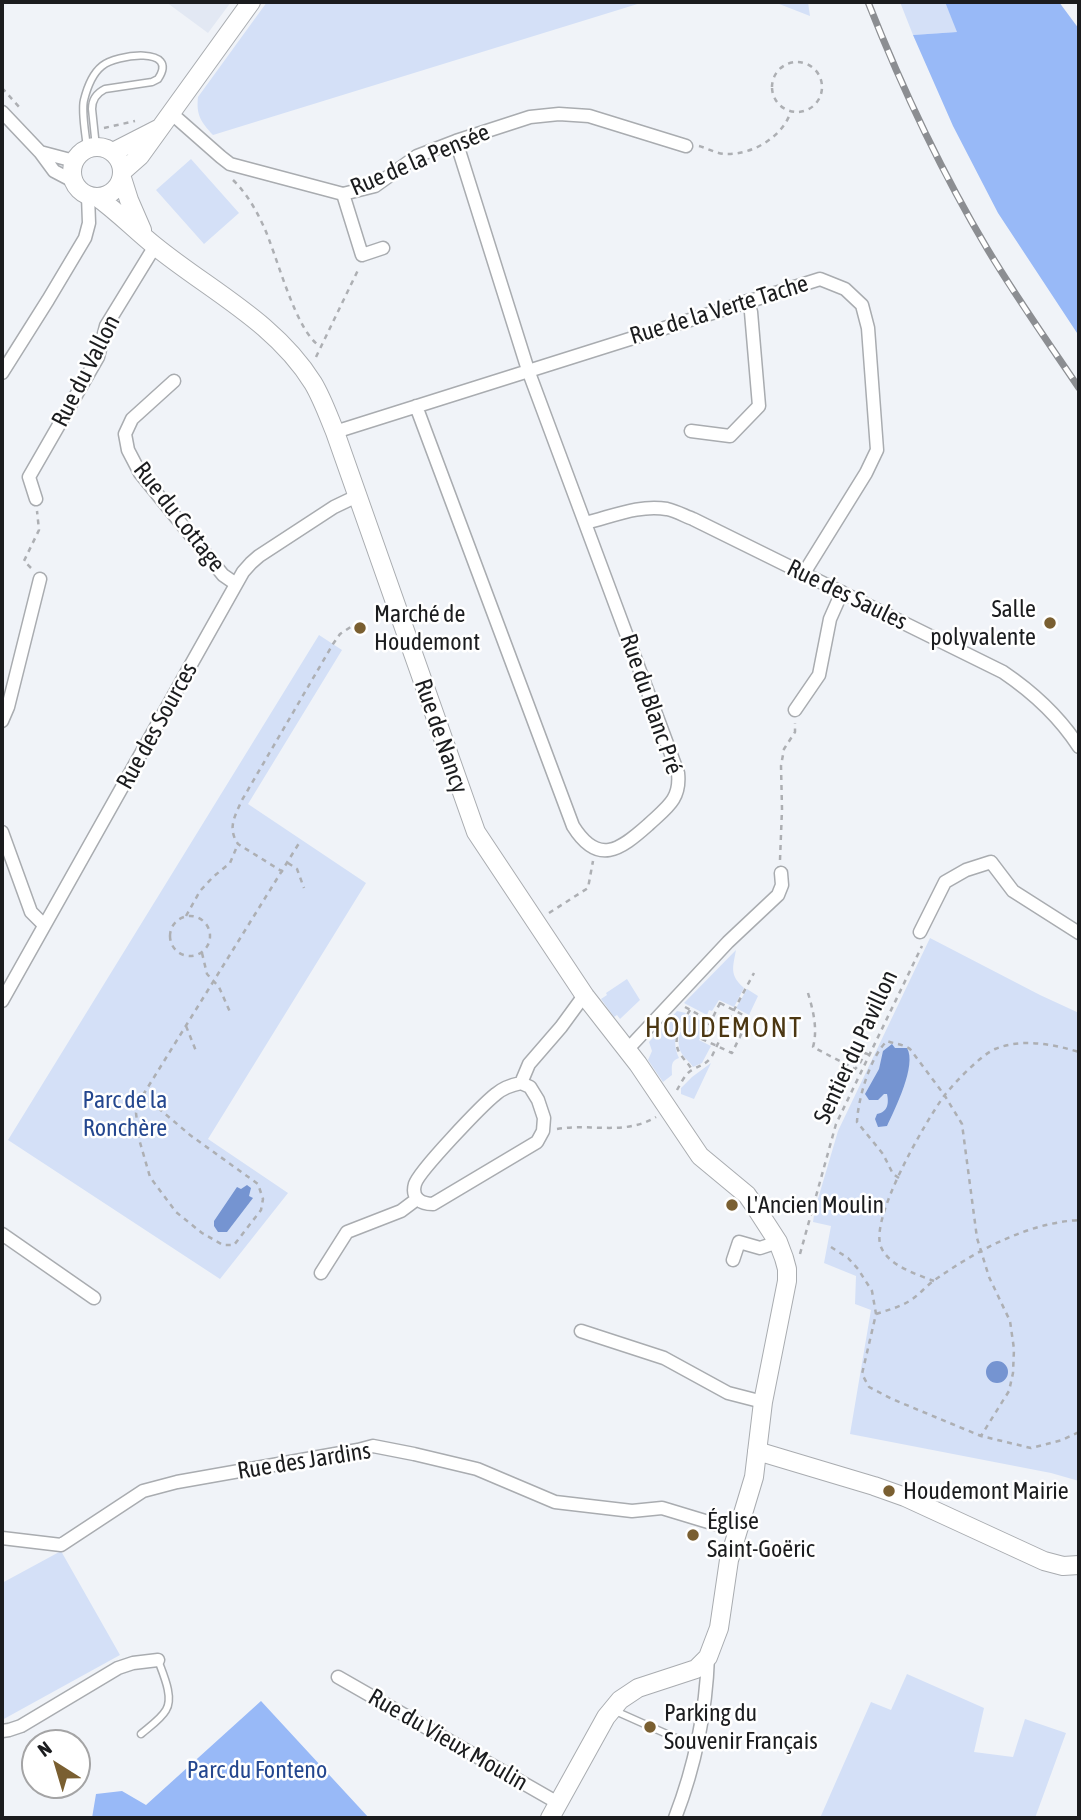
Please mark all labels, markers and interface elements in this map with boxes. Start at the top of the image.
street label: Rue de la Pensée [346,118,494,202]
street label: Rue de la Verte Tache [626,269,812,351]
street label: Rue du Vallon [46,310,126,432]
street label: Rue du Cottage [127,456,231,578]
street label: Rue des Saules [782,554,912,636]
place label: Salle polyvalente [930,595,1036,651]
place label: Marché de Houdemont [374,600,480,656]
marker: Salle polyvalente [1042,615,1058,631]
marker: Marché de Houdemont [352,620,368,636]
street label: Rue du Blanc Pré [614,630,688,778]
street label: Rue des Sources [110,658,204,794]
street label: Rue de Nancy [408,675,474,797]
street label: Sentier du Pavillon [808,966,904,1128]
district label: HOUDEMONT [646,1011,802,1045]
park label: Parc de la Ronchère [83,1086,167,1142]
place label: L'Ancien Moulin [746,1191,884,1219]
marker: L'Ancien Moulin [724,1197,740,1213]
street label: Rue des Jardins [235,1436,373,1486]
place label: Houdemont Mairie [903,1477,1069,1505]
marker: Houdemont Mairie [881,1483,897,1499]
place label: Église Saint-Goëric [707,1507,815,1563]
marker: Église Saint-Goëric [685,1527,701,1543]
street label: Rue du Vieux Moulin [363,1683,533,1797]
place label: Parking du Souvenir Français [664,1699,818,1755]
marker: Parking du Souvenir Français [642,1719,658,1735]
north arrow [21,1729,91,1799]
text: N [33,1737,56,1761]
park label: Parc du Fonteno [187,1756,327,1784]

